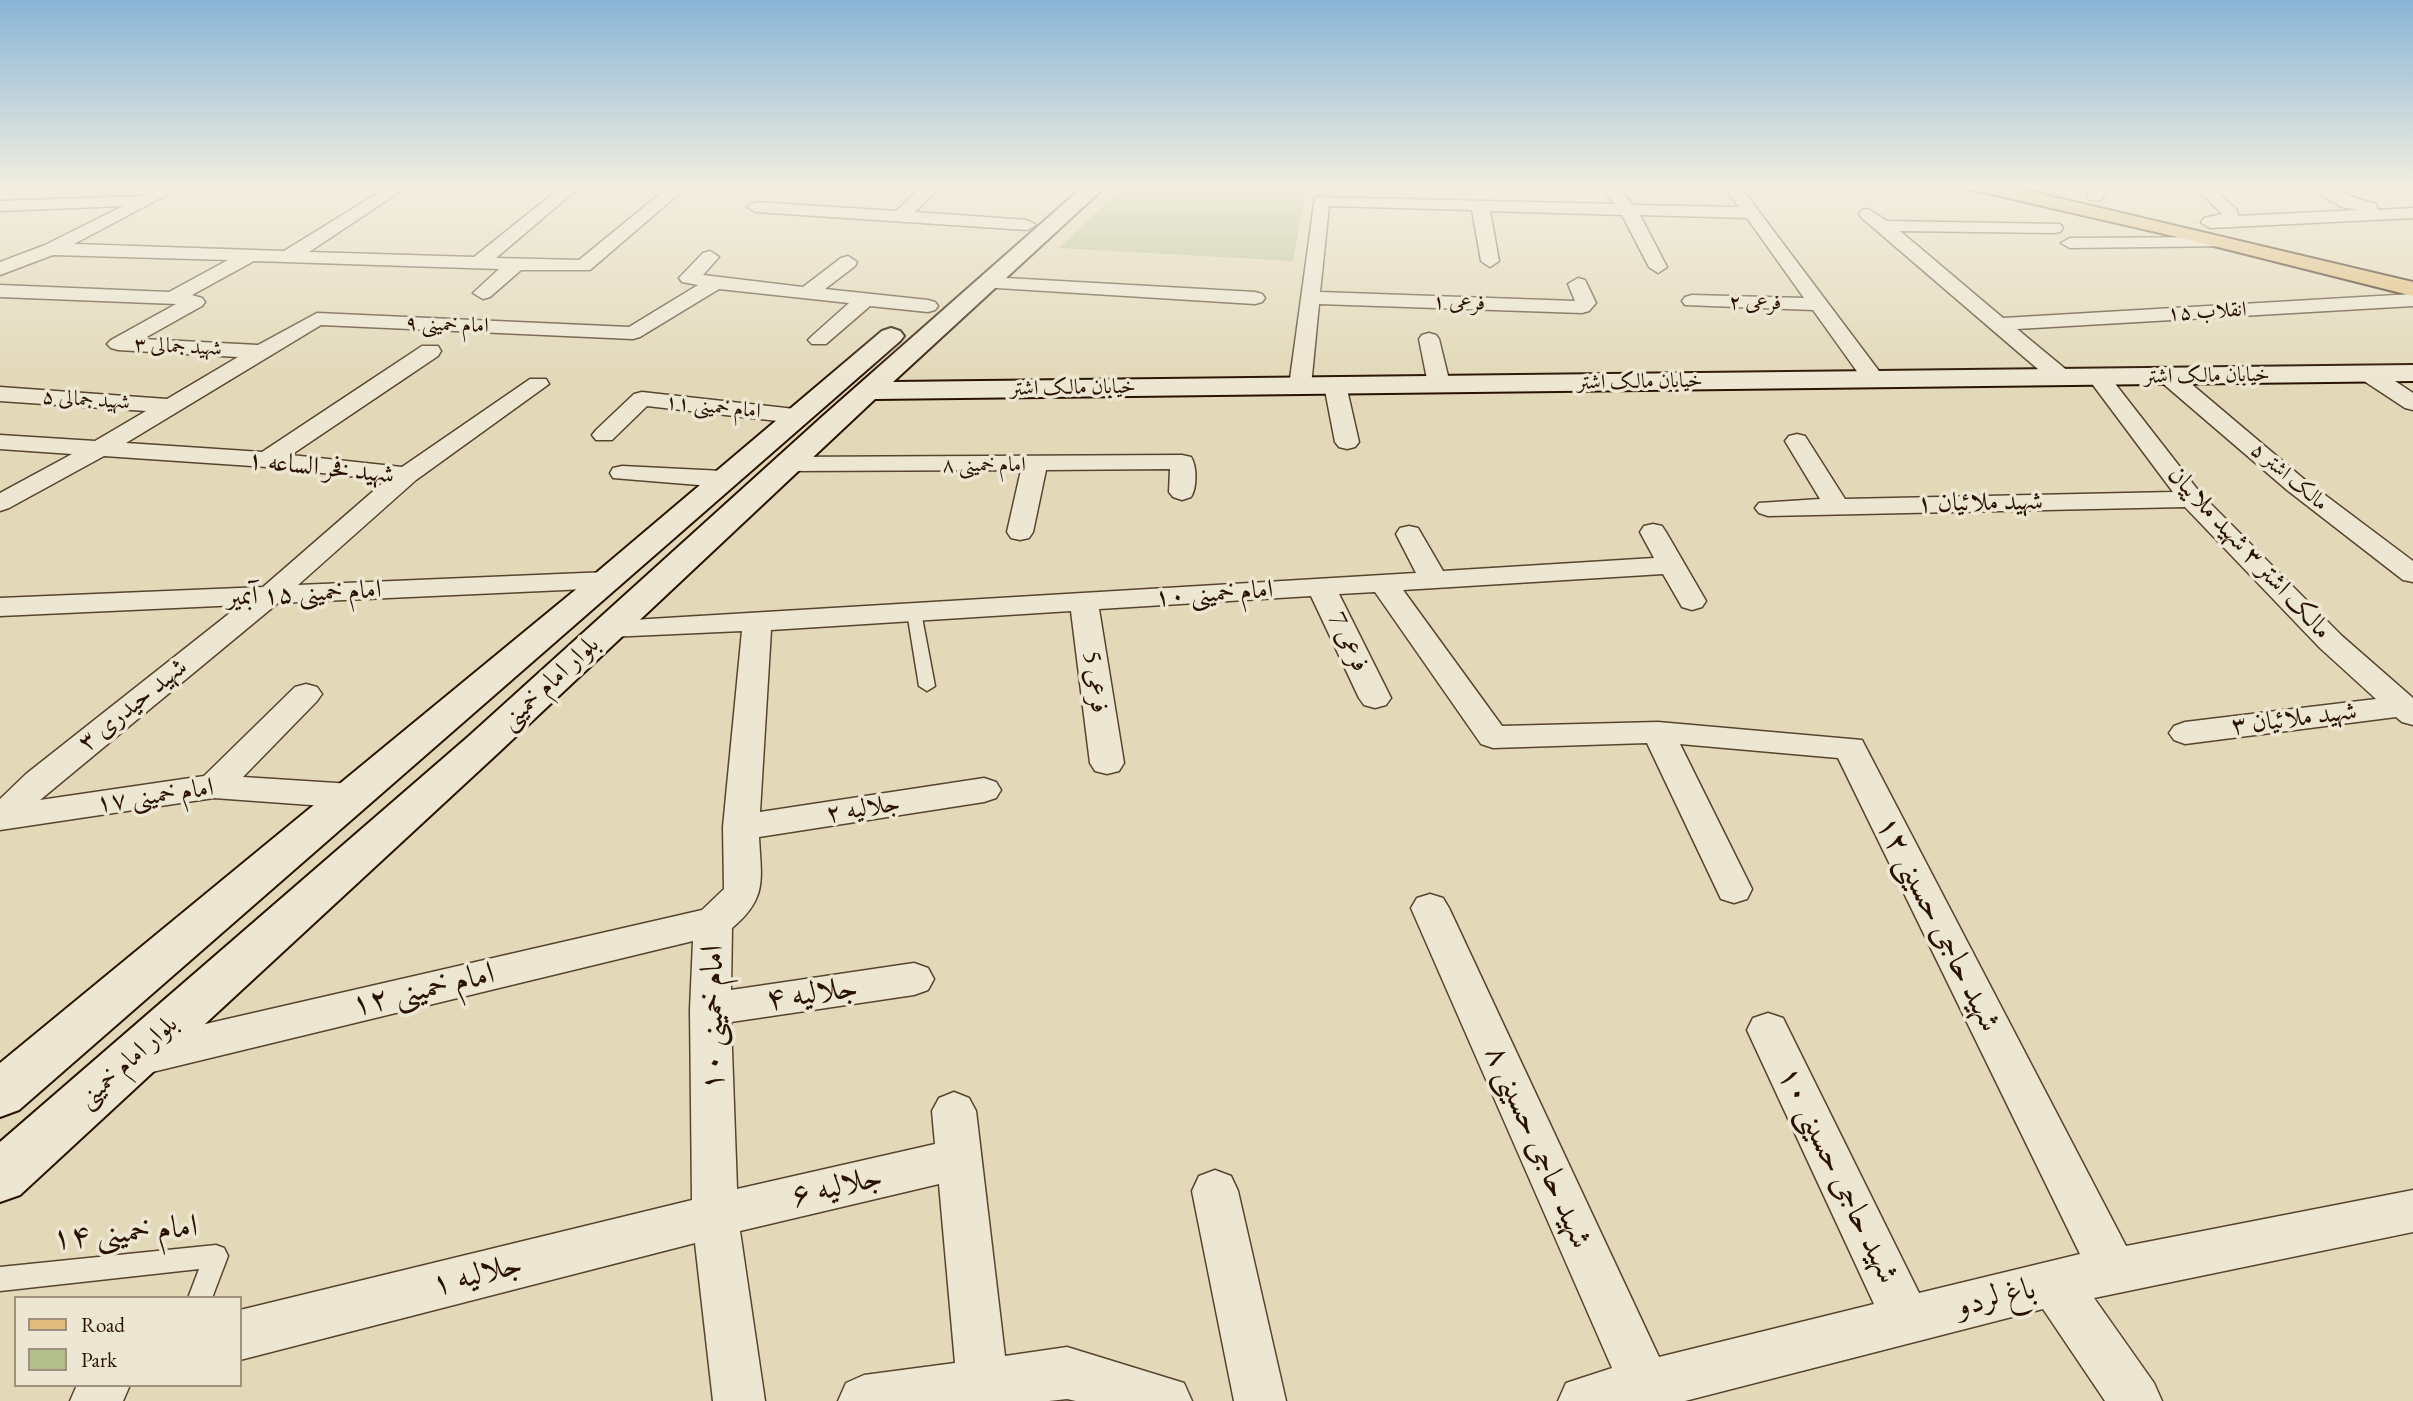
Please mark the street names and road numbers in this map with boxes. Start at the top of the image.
street label: فرعی ۱ [1432,289,1486,317]
street label: فرعی ۲ [1729,290,1781,316]
street label: انقلاب ۱۵ [2167,297,2247,327]
street label: امام خمینی ۹ [405,311,489,339]
street label: شهید جمالی ۳ [134,332,222,362]
street label: خیابان مالک اشتر [2144,362,2270,390]
street label: خیابان مالک اشتر [1577,368,1703,396]
street label: خیابان مالک اشتر [1010,374,1136,402]
street label: شهید جمالی ۵ [41,384,131,416]
street label: امام خمینی ۱۱ [664,389,762,425]
street label: مالک اشتر ۵ [2245,437,2333,517]
street label: شهید فخر الساعه ۱ [246,445,396,491]
street label: امام خمینی ۸ [942,452,1026,478]
street label: مالک اشتر ۳ شهید ملاییان [2161,460,2337,646]
street label: شهید ملائیان ۱ [1917,486,2043,520]
street label: امام خمینی ۱۵ آبمیر [226,574,382,614]
street label: امام خمینی ۱۰ [1154,574,1274,614]
street label: فرعی 7 [1320,607,1376,677]
street label: بلوار امام خمینی [494,629,606,737]
street label: فرعی 5 [1075,649,1115,715]
street label: شهید حیدری ۳ [72,652,194,758]
street label: شهید ملائیان ۳ [2229,696,2359,742]
street label: امام خمینی ۱۷ [94,772,216,820]
street label: جلالیه ۲ [824,788,902,830]
street label: شهید حاجی حسینی ۱۲ [1867,810,2009,1038]
street label: امام خمینی ۱۰ [694,945,732,1091]
street label: امام خمینی ۱۲ [348,955,498,1025]
street label: جلالیه ۴ [764,969,860,1019]
street label: بلوار امام خمینی [71,1009,185,1115]
street label: شهید حاجی حسینی ۸ [1476,1039,1600,1255]
street label: شهید حاجی حسینی ۱۰ [1769,1060,1907,1290]
street label: جلالیه ۶ [788,1158,886,1216]
street label: امام خمینی ۱۴ [51,1208,199,1258]
street label: جلالیه ۱ [428,1245,526,1305]
street label: باغ لردو [1952,1270,2040,1326]

